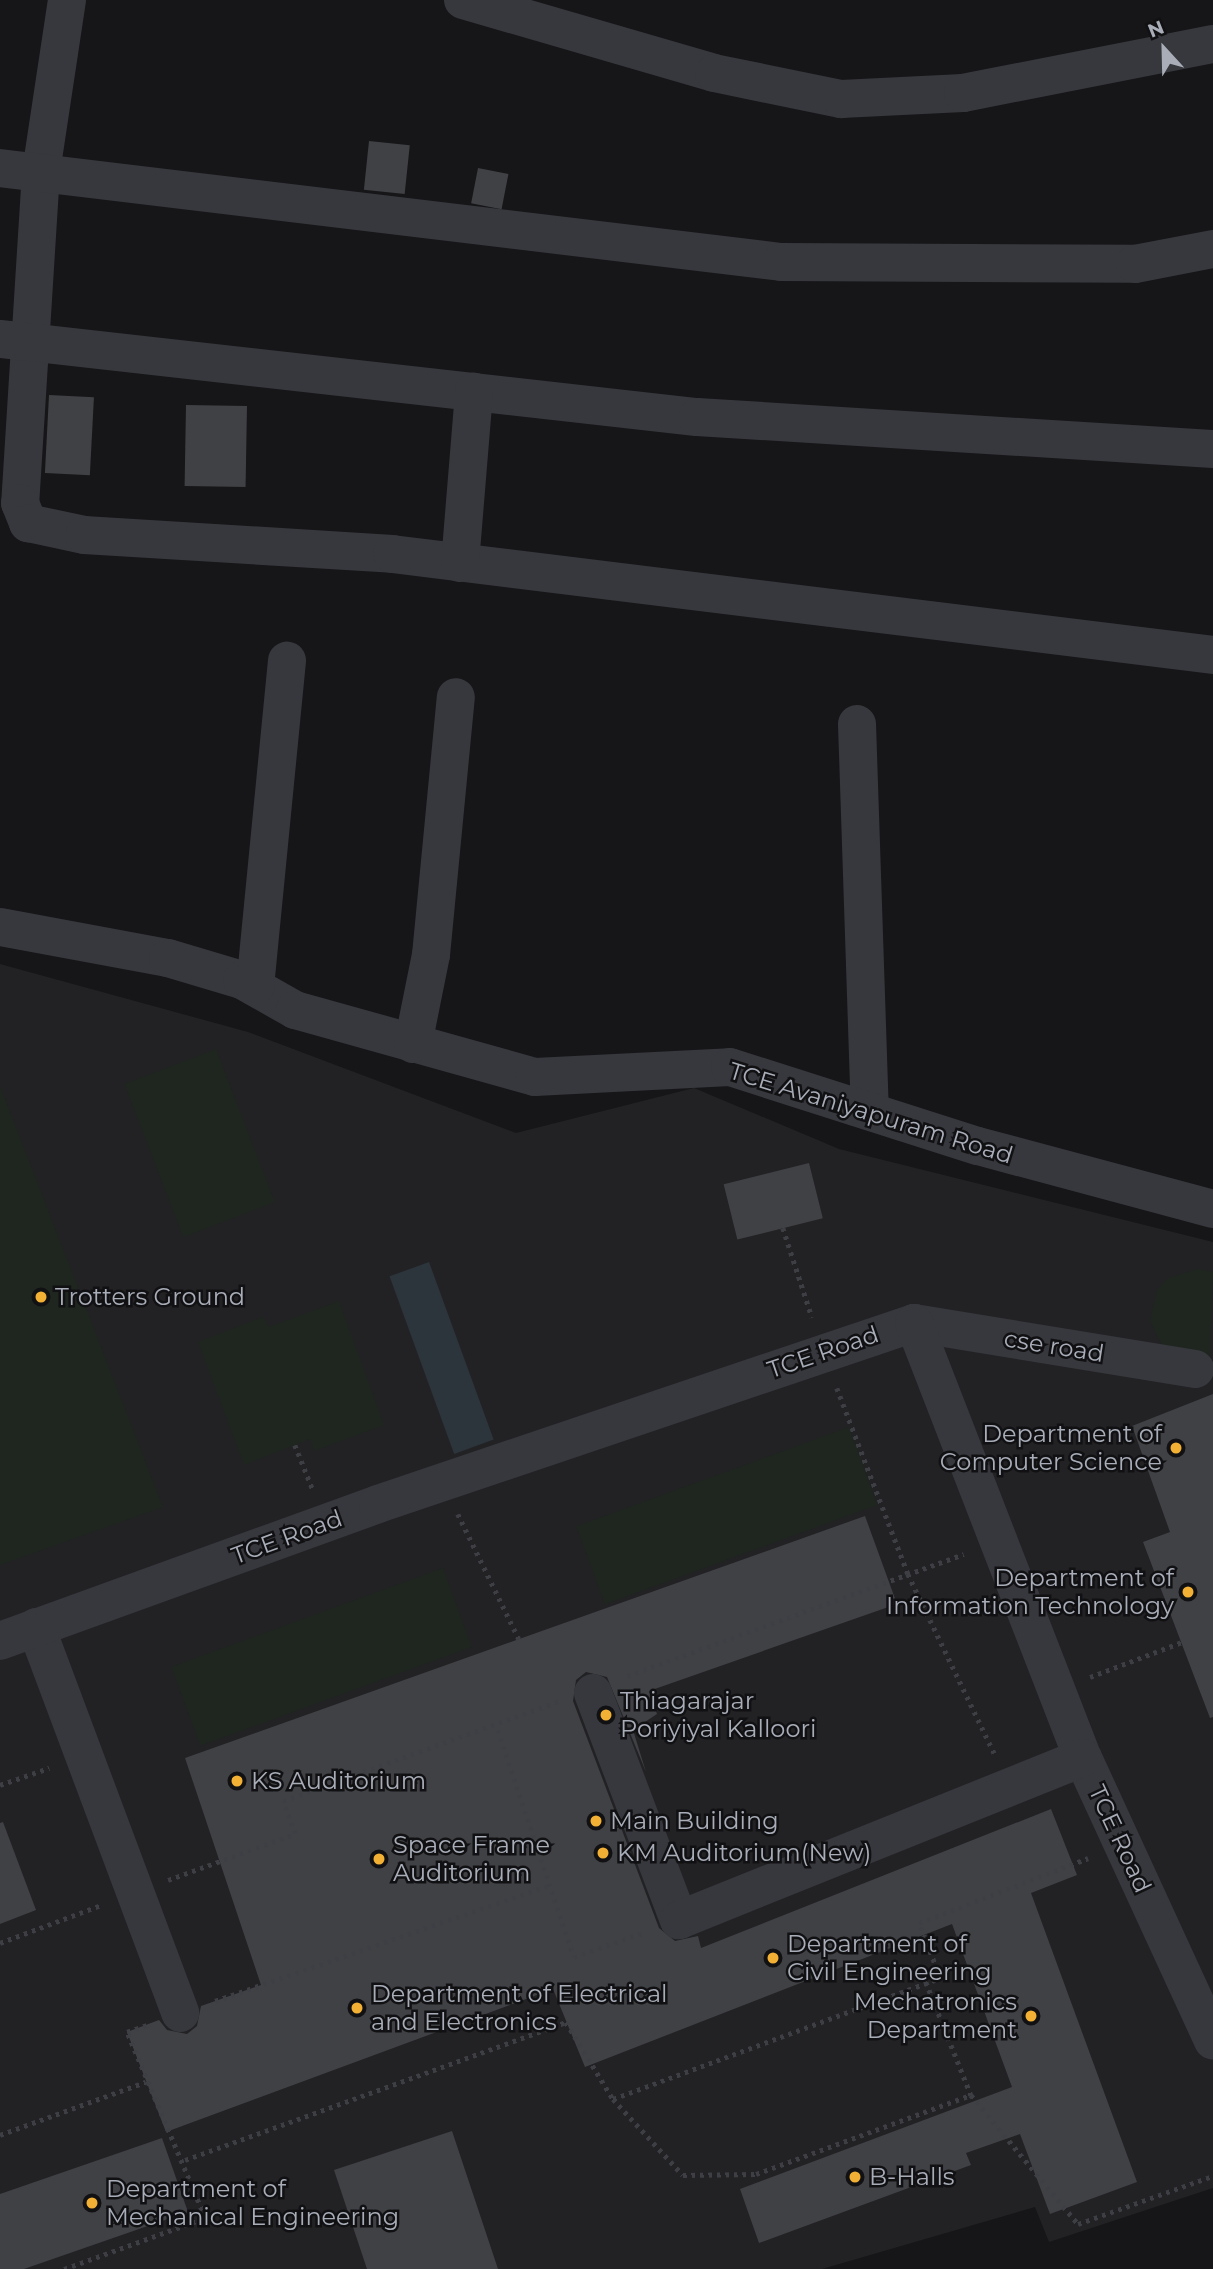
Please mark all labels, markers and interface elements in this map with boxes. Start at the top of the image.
north arrow [1129,14,1199,84]
text: N [1145,16,1167,43]
street label: TCE Avaniyapuram Road [726,1056,1016,1170]
place label: Trotters Ground [55,1283,245,1311]
marker: Trotters Ground [33,1289,49,1305]
street label: TCE Road [764,1320,882,1384]
street label: cse road [1002,1324,1106,1368]
place label: Department of Computer Science [940,1420,1162,1476]
marker: Department of Computer Science [1168,1440,1184,1456]
street label: TCE Road [228,1504,346,1570]
place label: Department of Information Technology [886,1564,1174,1620]
marker: Department of Information Technology [1180,1584,1196,1600]
place label: Thiagarajar Poriyiyal Kalloori [620,1687,816,1743]
marker: Thiagarajar Poriyiyal Kalloori [598,1707,614,1723]
place label: KS Auditorium [251,1767,426,1795]
marker: KS Auditorium [229,1773,245,1789]
street label: TCE Road [1083,1781,1157,1897]
place label: Main Building [610,1807,779,1835]
marker: Main Building [588,1813,604,1829]
place label: Space Frame Auditorium [393,1831,550,1887]
place label: KM Auditorium(New) [617,1839,871,1867]
marker: KM Auditorium(New) [595,1845,611,1861]
marker: Space Frame Auditorium [371,1851,387,1867]
place label: Department of Civil Engineering [787,1930,992,1986]
marker: Department of Civil Engineering [765,1950,781,1966]
place label: Department of Electrical and Electronics [371,1980,668,2036]
place label: Mechatronics Department [854,1988,1017,2044]
marker: Department of Electrical and Electronics [349,2000,365,2016]
marker: Mechatronics Department [1023,2008,1039,2024]
place label: B-Halls [869,2163,955,2191]
marker: B-Halls [847,2169,863,2185]
place label: Department of Mechanical Engineering [106,2175,399,2231]
marker: Department of Mechanical Engineering [84,2195,100,2211]

